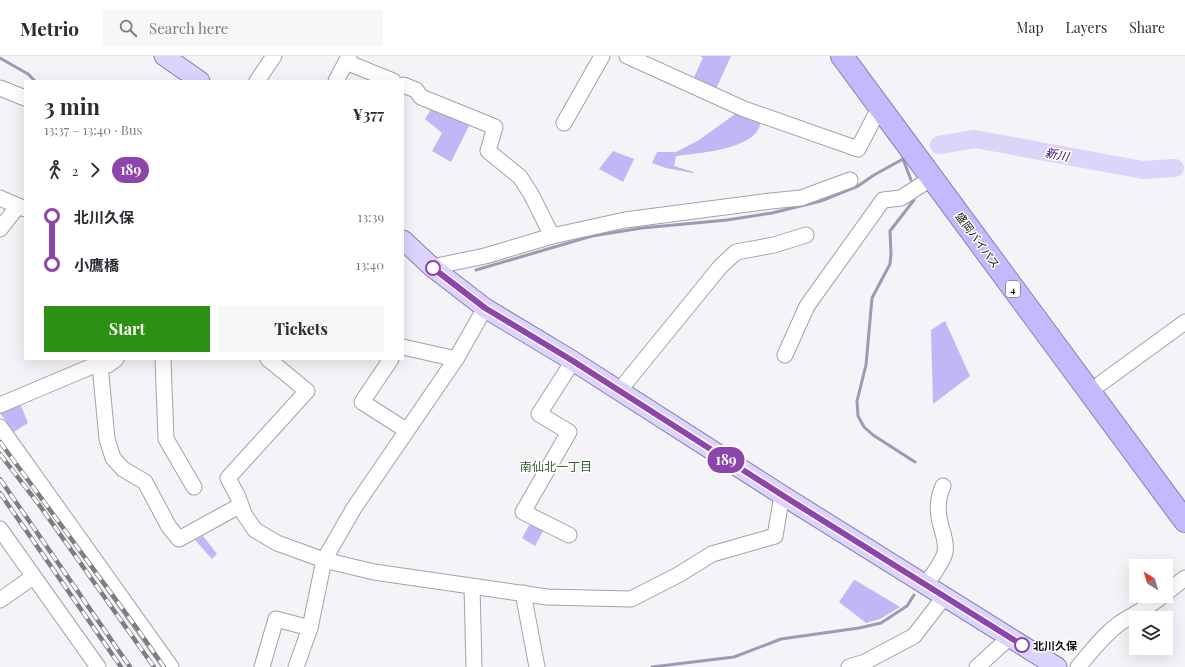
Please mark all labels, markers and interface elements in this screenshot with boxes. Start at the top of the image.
search box [103,10,383,46]
text: Metrio [20,15,79,41]
icon: search [117,17,139,39]
text: Search here [149,18,228,38]
text: Map [1016,18,1044,37]
text: Layers [1066,18,1107,37]
text: Share [1129,18,1165,37]
text: 3 min [44,91,100,121]
text: ¥377 [353,104,384,124]
text: 13:37 – 13:40 · Bus [44,121,142,138]
water label: 新川 [1044,144,1072,165]
icon: walk [44,159,66,181]
icon: forward [84,159,106,181]
text: 189 [120,160,141,179]
text: 2 [72,162,78,179]
text: 北川久保 [74,207,134,227]
text: 13:39 [358,208,384,225]
street label: 盛岡バイパス [953,209,1003,271]
text: 小鷹橋 [74,255,119,275]
text: 13:40 [356,256,384,273]
unlabelled marker [425,260,441,276]
road number: 4 [1006,281,1020,297]
button: Start [44,306,210,352]
button: Tickets [218,306,384,352]
line badge: 189 [703,447,749,473]
text: 189 [716,450,736,469]
district label: 南仙北一丁目 [520,458,592,474]
north arrow [1129,559,1173,603]
map controls [1129,559,1173,655]
button: layers [1129,611,1173,655]
marker: 北川久保 [1014,637,1030,653]
place label: 北川久保 [1033,638,1078,653]

